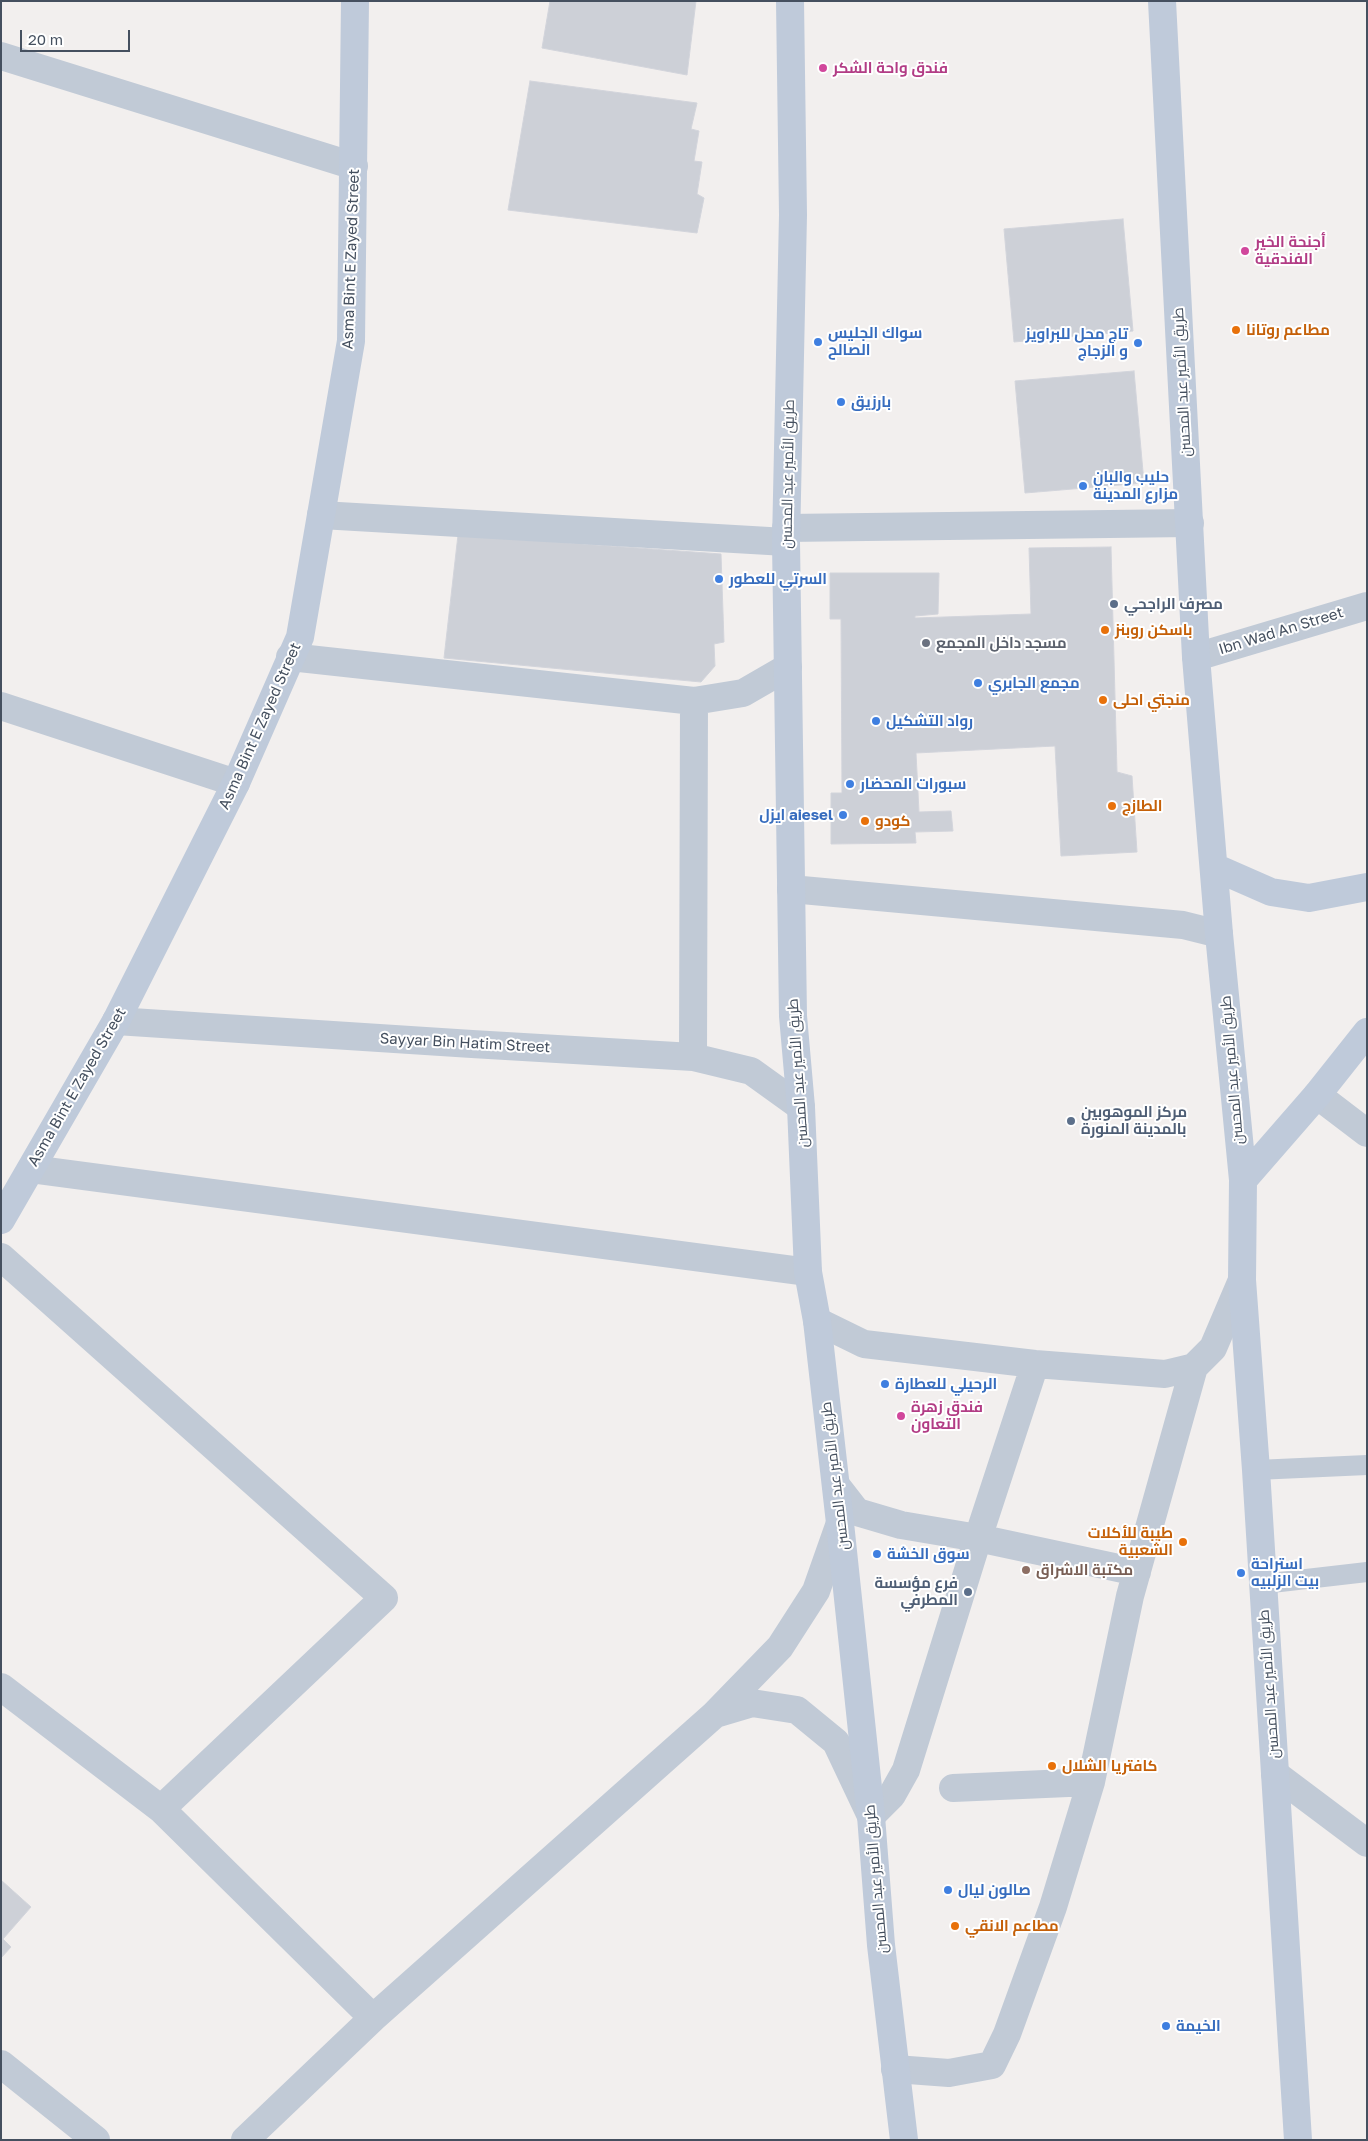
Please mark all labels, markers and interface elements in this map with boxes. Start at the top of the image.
scale bar [22,20,132,52]
text: 20 m [28,30,63,48]
place label: فندق واحة الشكر [833,59,948,77]
marker: فندق واحة الشكر [817,62,829,74]
street label: Asma Bint E Zayed Street [339,168,363,350]
place label: أجنحة الخير الفندقية [1255,233,1326,268]
marker: أجنحة الخير الفندقية [1239,245,1251,257]
street label: طريق الأمير عبد المحسن [1169,307,1195,457]
place label: مطاعم روتانا [1246,321,1330,339]
place label: سواك الجليس الصالح [828,324,922,359]
marker: مطاعم روتانا [1230,324,1242,336]
place label: تاج محل للبراويز و الزجاج [1026,325,1128,360]
marker: سواك الجليس الصالح [812,336,824,348]
marker: تاج محل للبراويز و الزجاج [1132,337,1144,349]
place label: بارزيق [851,393,891,411]
marker: بارزيق [835,396,847,408]
street label: طريق الأمير عبد المحسن [778,399,798,549]
place label: حليب والبان مزارع المدينة [1093,468,1178,503]
marker: حليب والبان مزارع المدينة [1077,480,1089,492]
place label: السرتي للعطور [729,570,827,588]
marker: السرتي للعطور [713,573,725,585]
place label: مصرف الراجحي [1124,595,1223,613]
marker: مصرف الراجحي [1108,598,1120,610]
street label: Ibn Wad An Street [1216,603,1346,659]
place label: باسكن روبنز [1115,621,1192,639]
marker: باسكن روبنز [1099,624,1111,636]
place label: مسجد داخل المجمع [936,634,1067,652]
marker: مسجد داخل المجمع [920,637,932,649]
street label: Asma Bint E Zayed Street [215,640,305,812]
place label: مجمع الجابري [988,674,1080,692]
marker: مجمع الجابري [972,677,984,689]
place label: منجتي احلى [1113,691,1190,709]
marker: منجتي احلى [1097,694,1109,706]
place label: رواد التشكيل [886,712,973,730]
marker: رواد التشكيل [870,715,882,727]
place label: سبورات المحضار [860,775,966,793]
marker: سبورات المحضار [844,778,856,790]
place label: الطازج [1122,797,1163,815]
marker: الطازج [1106,800,1118,812]
place label: ايزل aiesel [759,806,833,824]
marker: ايزل aiesel [837,809,849,821]
place label: كودو [875,812,910,830]
marker: كودو [859,815,871,827]
street label: طريق الأمير عبد المحسن [1217,995,1247,1145]
street label: طريق الأمير عبد المحسن [784,998,812,1148]
street label: Asma Bint E Zayed Street [24,1004,130,1170]
street label: Sayyar Bin Hatim Street [379,1030,551,1056]
place label: مركز الموهوبين بالمدينة المنورة [1081,1103,1187,1138]
marker: مركز الموهوبين بالمدينة المنورة [1065,1115,1077,1127]
place label: الرحيلي للعطارة [895,1375,997,1393]
marker: الرحيلي للعطارة [879,1378,891,1390]
place label: فندق زهرة التعاون [911,1398,983,1433]
street label: طريق الأمير عبد المحسن [817,1401,853,1551]
marker: فندق زهرة التعاون [895,1410,907,1422]
place label: طيبة للأكلات الشعبية [1088,1524,1173,1559]
marker: طيبة للأكلات الشعبية [1177,1536,1189,1548]
place label: سوق الخشة [887,1545,970,1563]
marker: سوق الخشة [871,1548,883,1560]
place label: استراحة بيت الزلبيه [1251,1555,1319,1590]
place label: مكتبة الاشراق [1036,1561,1133,1579]
marker: مكتبة الاشراق [1020,1564,1032,1576]
marker: استراحة بيت الزلبيه [1235,1567,1247,1579]
place label: فرع مؤسسة المطرفي [875,1574,958,1609]
marker: فرع مؤسسة المطرفي [962,1586,974,1598]
street label: طريق الأمير عبد المحسن [1255,1609,1283,1759]
place label: كافتريا الشلال [1062,1757,1158,1775]
marker: كافتريا الشلال [1046,1760,1058,1772]
street label: طريق الأمير عبد المحسن [861,1804,891,1954]
place label: صالون ليال [958,1881,1031,1899]
marker: صالون ليال [942,1884,954,1896]
place label: مطاعم الانقي [965,1917,1059,1935]
marker: مطاعم الانقي [949,1920,961,1932]
place label: الخيمة [1176,2017,1221,2035]
marker: الخيمة [1160,2020,1172,2032]

